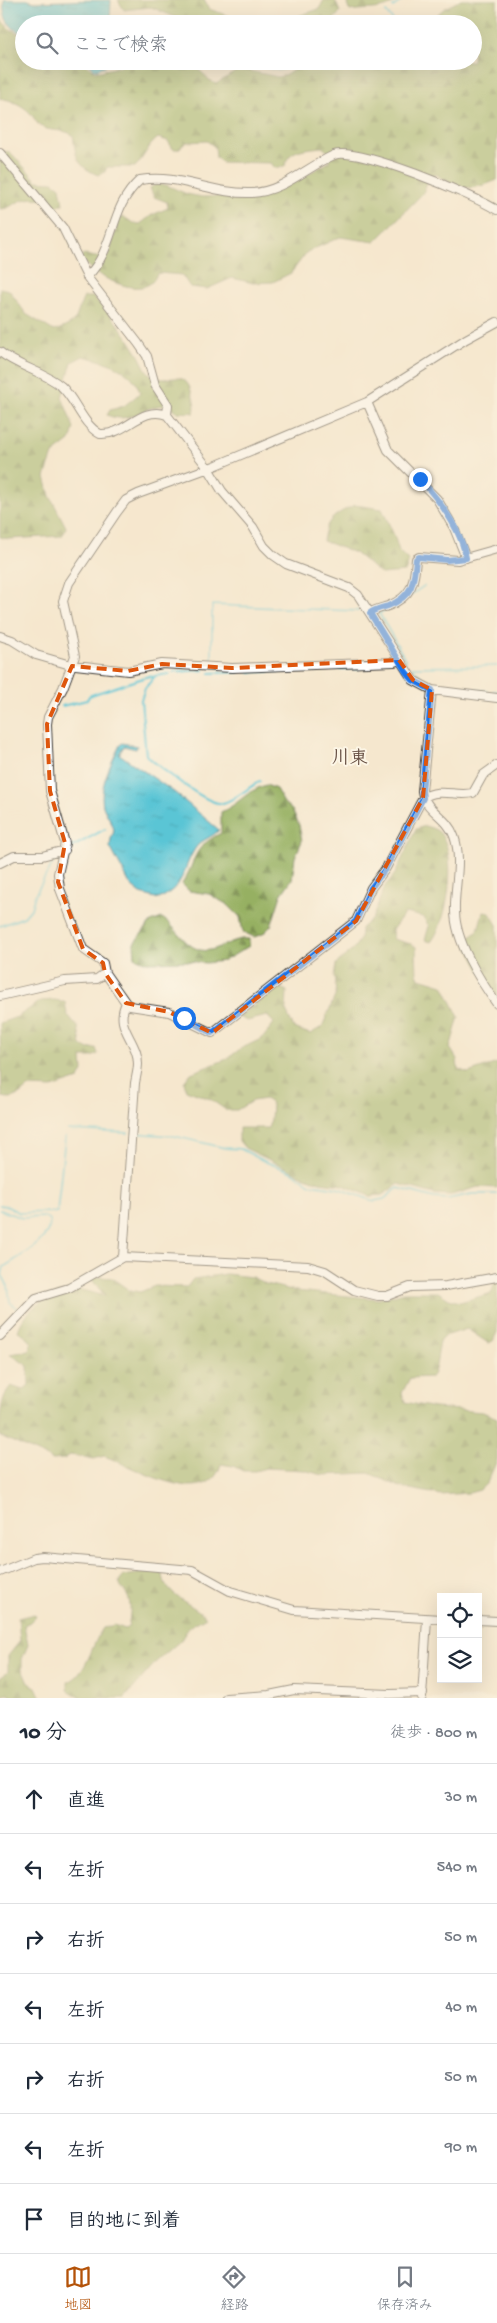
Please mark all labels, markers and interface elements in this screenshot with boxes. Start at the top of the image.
search box [15,15,482,70]
icon: search [33,29,61,57]
text: ここで検索 [73,35,168,58]
route end [409,468,432,491]
district label: 川東 [332,748,368,770]
route start [173,1007,196,1030]
map controls [437,1593,482,1683]
button: locate [437,1593,482,1638]
button: layers [437,1638,482,1683]
text: 10 分 [20,1722,66,1747]
text: 徒歩 · 800 m [390,1725,477,1744]
icon: ahead [20,1785,48,1813]
text: 30 m [444,1789,477,1808]
text: 直進 [67,1791,105,1814]
icon: left [20,1855,48,1883]
text: 540 m [437,1859,477,1878]
text: 左折 [67,1861,105,1884]
icon: right [20,1925,48,1953]
text: 50 m [444,1929,477,1948]
text: 右折 [67,1931,105,1954]
icon: left [20,1995,48,2023]
text: 40 m [445,1999,477,2018]
text: 左折 [67,2001,105,2024]
icon: right [20,2065,48,2093]
text: 50 m [444,2069,477,2088]
text: 右折 [67,2071,105,2094]
icon: left [20,2135,48,2163]
text: 90 m [445,2139,477,2158]
text: 左折 [67,2141,105,2164]
icon: arrive [20,2205,48,2233]
text: 目的地に到着 [67,2211,181,2234]
tab: 地図 [64,2263,92,2315]
tab: 経路 [220,2263,248,2315]
tab: 保存済み [377,2263,433,2315]

